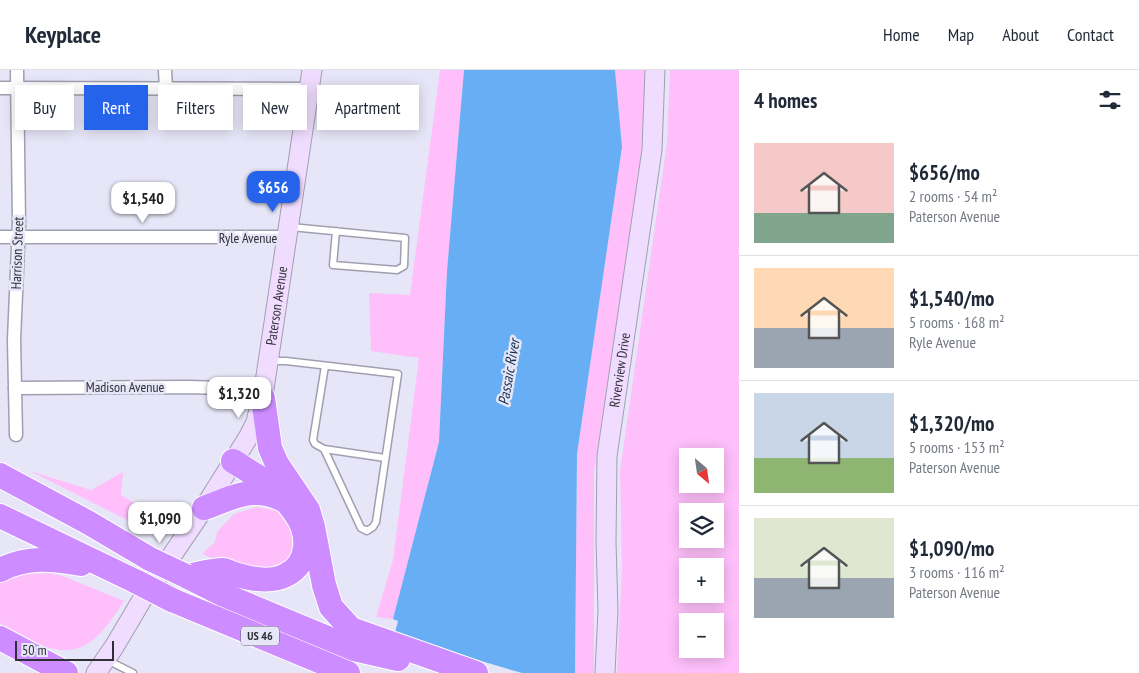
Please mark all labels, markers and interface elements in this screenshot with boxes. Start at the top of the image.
text: Keyplace [25,19,101,50]
text: Home [883,23,920,46]
text: Map [948,23,974,46]
text: About [1002,23,1039,46]
text: Contact [1067,23,1114,46]
chip: Buy [15,85,74,130]
chip: Rent [84,85,148,130]
chip: Filters [158,85,233,130]
chip: New [243,85,307,130]
chip: Apartment [317,85,419,130]
icon: filters [1096,86,1124,114]
text: 4 homes [754,87,817,114]
text: $656/mo [909,159,980,186]
icon: home [794,163,854,223]
pin: $656 [243,170,303,213]
text: $656 [258,177,288,197]
pin: $1,540 [102,182,184,224]
text: 2 rooms · 54 m² [909,186,997,206]
text: $1,540 [122,188,164,208]
text: Paterson Avenue [909,206,1000,226]
street label: Harrison Street [7,216,27,290]
street label: Ryle Avenue [219,229,278,247]
street label: Paterson Avenue [262,265,291,347]
text: $1,540/mo [909,285,994,312]
icon: home [794,288,854,348]
text: 5 rooms · 168 m² [909,312,1005,332]
street label: Riverview Drive [605,331,634,409]
text: Ryle Avenue [909,332,976,352]
water label: Passaic River [493,336,524,406]
pin: $1,320 [198,376,280,419]
street label: Madison Avenue [86,378,164,396]
text: $1,320 [218,383,260,403]
text: $1,320/mo [909,410,994,437]
icon: home [794,413,854,473]
text: 5 rooms · 153 m² [909,437,1005,457]
north arrow [679,448,724,492]
map controls [679,448,724,658]
text: Paterson Avenue [909,457,1000,477]
pin: $1,090 [119,502,201,544]
button: layers [679,503,724,548]
text: $1,090 [139,508,181,528]
text: $1,090/mo [909,535,994,562]
icon: home [794,538,854,598]
button: + [679,558,724,603]
text: 3 rooms · 116 m² [909,562,1005,582]
text: Paterson Avenue [909,582,1000,602]
button: − [679,613,724,658]
road number: US 46 [241,626,279,646]
scale bar [15,638,114,661]
text: 50 m [22,641,47,659]

